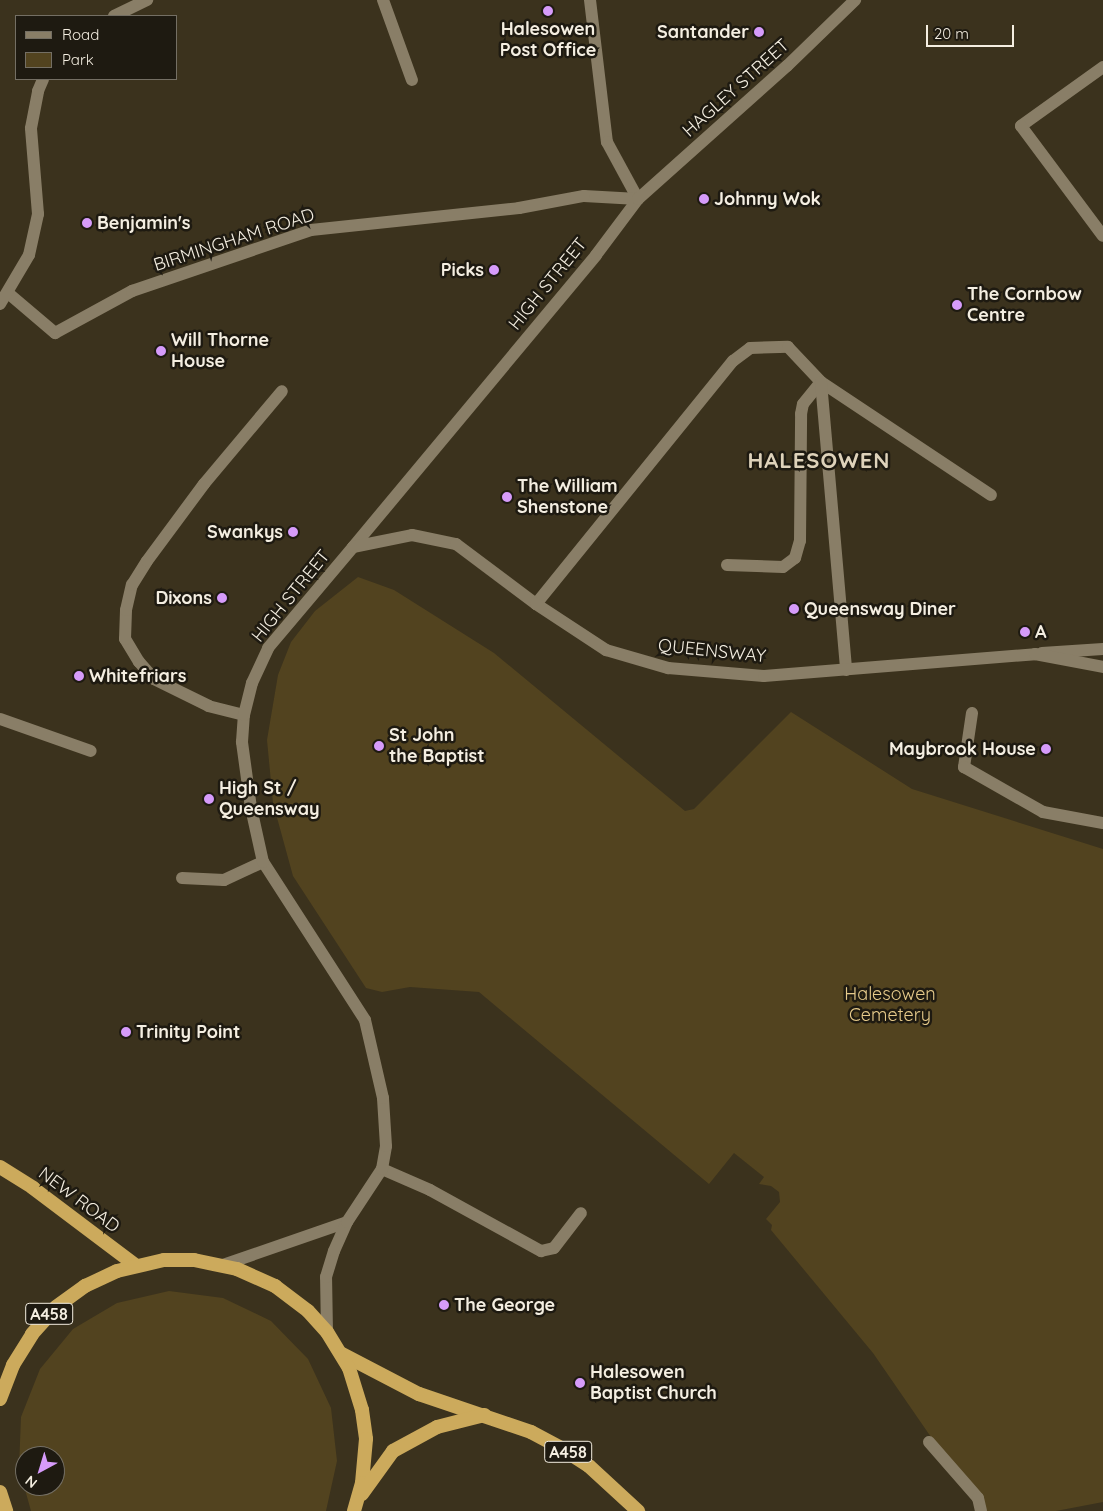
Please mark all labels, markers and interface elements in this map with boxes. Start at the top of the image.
marker: Halesowen Post Office [542,5,554,17]
legend [15,15,178,80]
scale bar [928,15,1016,47]
place label: Halesowen Post Office [500,19,596,62]
place label: Santander [657,21,749,43]
text: 20 m [934,24,969,43]
text: Road [62,25,99,44]
marker: Santander [753,26,765,38]
street label: HAGLEY STREET [678,34,794,142]
text: Park [62,50,94,69]
place label: Johnny Wok [714,188,821,210]
marker: Johnny Wok [698,193,710,205]
street label: BIRMINGHAM ROAD [151,204,317,276]
place label: Benjamin's [97,212,190,234]
marker: Benjamin's [81,217,93,229]
street label: HIGH STREET [504,234,592,334]
place label: Picks [441,259,484,281]
marker: Picks [488,264,500,276]
place label: The Cornbow Centre [967,284,1082,326]
marker: The Cornbow Centre [951,299,963,311]
place label: Will Thorne House [171,330,269,372]
marker: Will Thorne House [155,345,167,357]
district label: HALESOWEN [746,448,892,474]
place label: The William Shenstone [517,476,618,518]
marker: The William Shenstone [501,491,513,503]
place label: Swankys [207,521,283,543]
marker: Swankys [287,526,299,538]
street label: HIGH STREET [247,546,335,646]
place label: Dixons [155,587,212,609]
marker: Dixons [216,592,228,604]
place label: Queensway Diner [804,598,956,620]
marker: Queensway Diner [788,603,800,615]
place label: A [1035,621,1047,643]
marker: A [1019,626,1031,638]
street label: QUEENSWAY [657,635,767,667]
place label: Whitefriars [89,665,186,687]
marker: Whitefriars [73,670,85,682]
place label: St John the Baptist [389,725,485,768]
place label: Maybrook House [889,738,1036,760]
marker: St John the Baptist [373,740,385,752]
marker: Maybrook House [1040,743,1052,755]
place label: High St / Queensway [219,778,320,821]
marker: High St / Queensway [203,793,215,805]
park label: Halesowen Cemetery [844,984,936,1026]
place label: Trinity Point [136,1021,240,1043]
marker: Trinity Point [120,1026,132,1038]
street label: NEW ROAD [34,1163,124,1237]
place label: The George [454,1294,555,1316]
marker: The George [438,1299,450,1311]
road number: A458 [24,1300,74,1328]
place label: Halesowen Baptist Church [590,1362,717,1405]
marker: Halesowen Baptist Church [574,1377,586,1389]
road number: A458 [543,1438,593,1465]
north arrow [15,1446,65,1496]
text: N [22,1472,41,1492]

